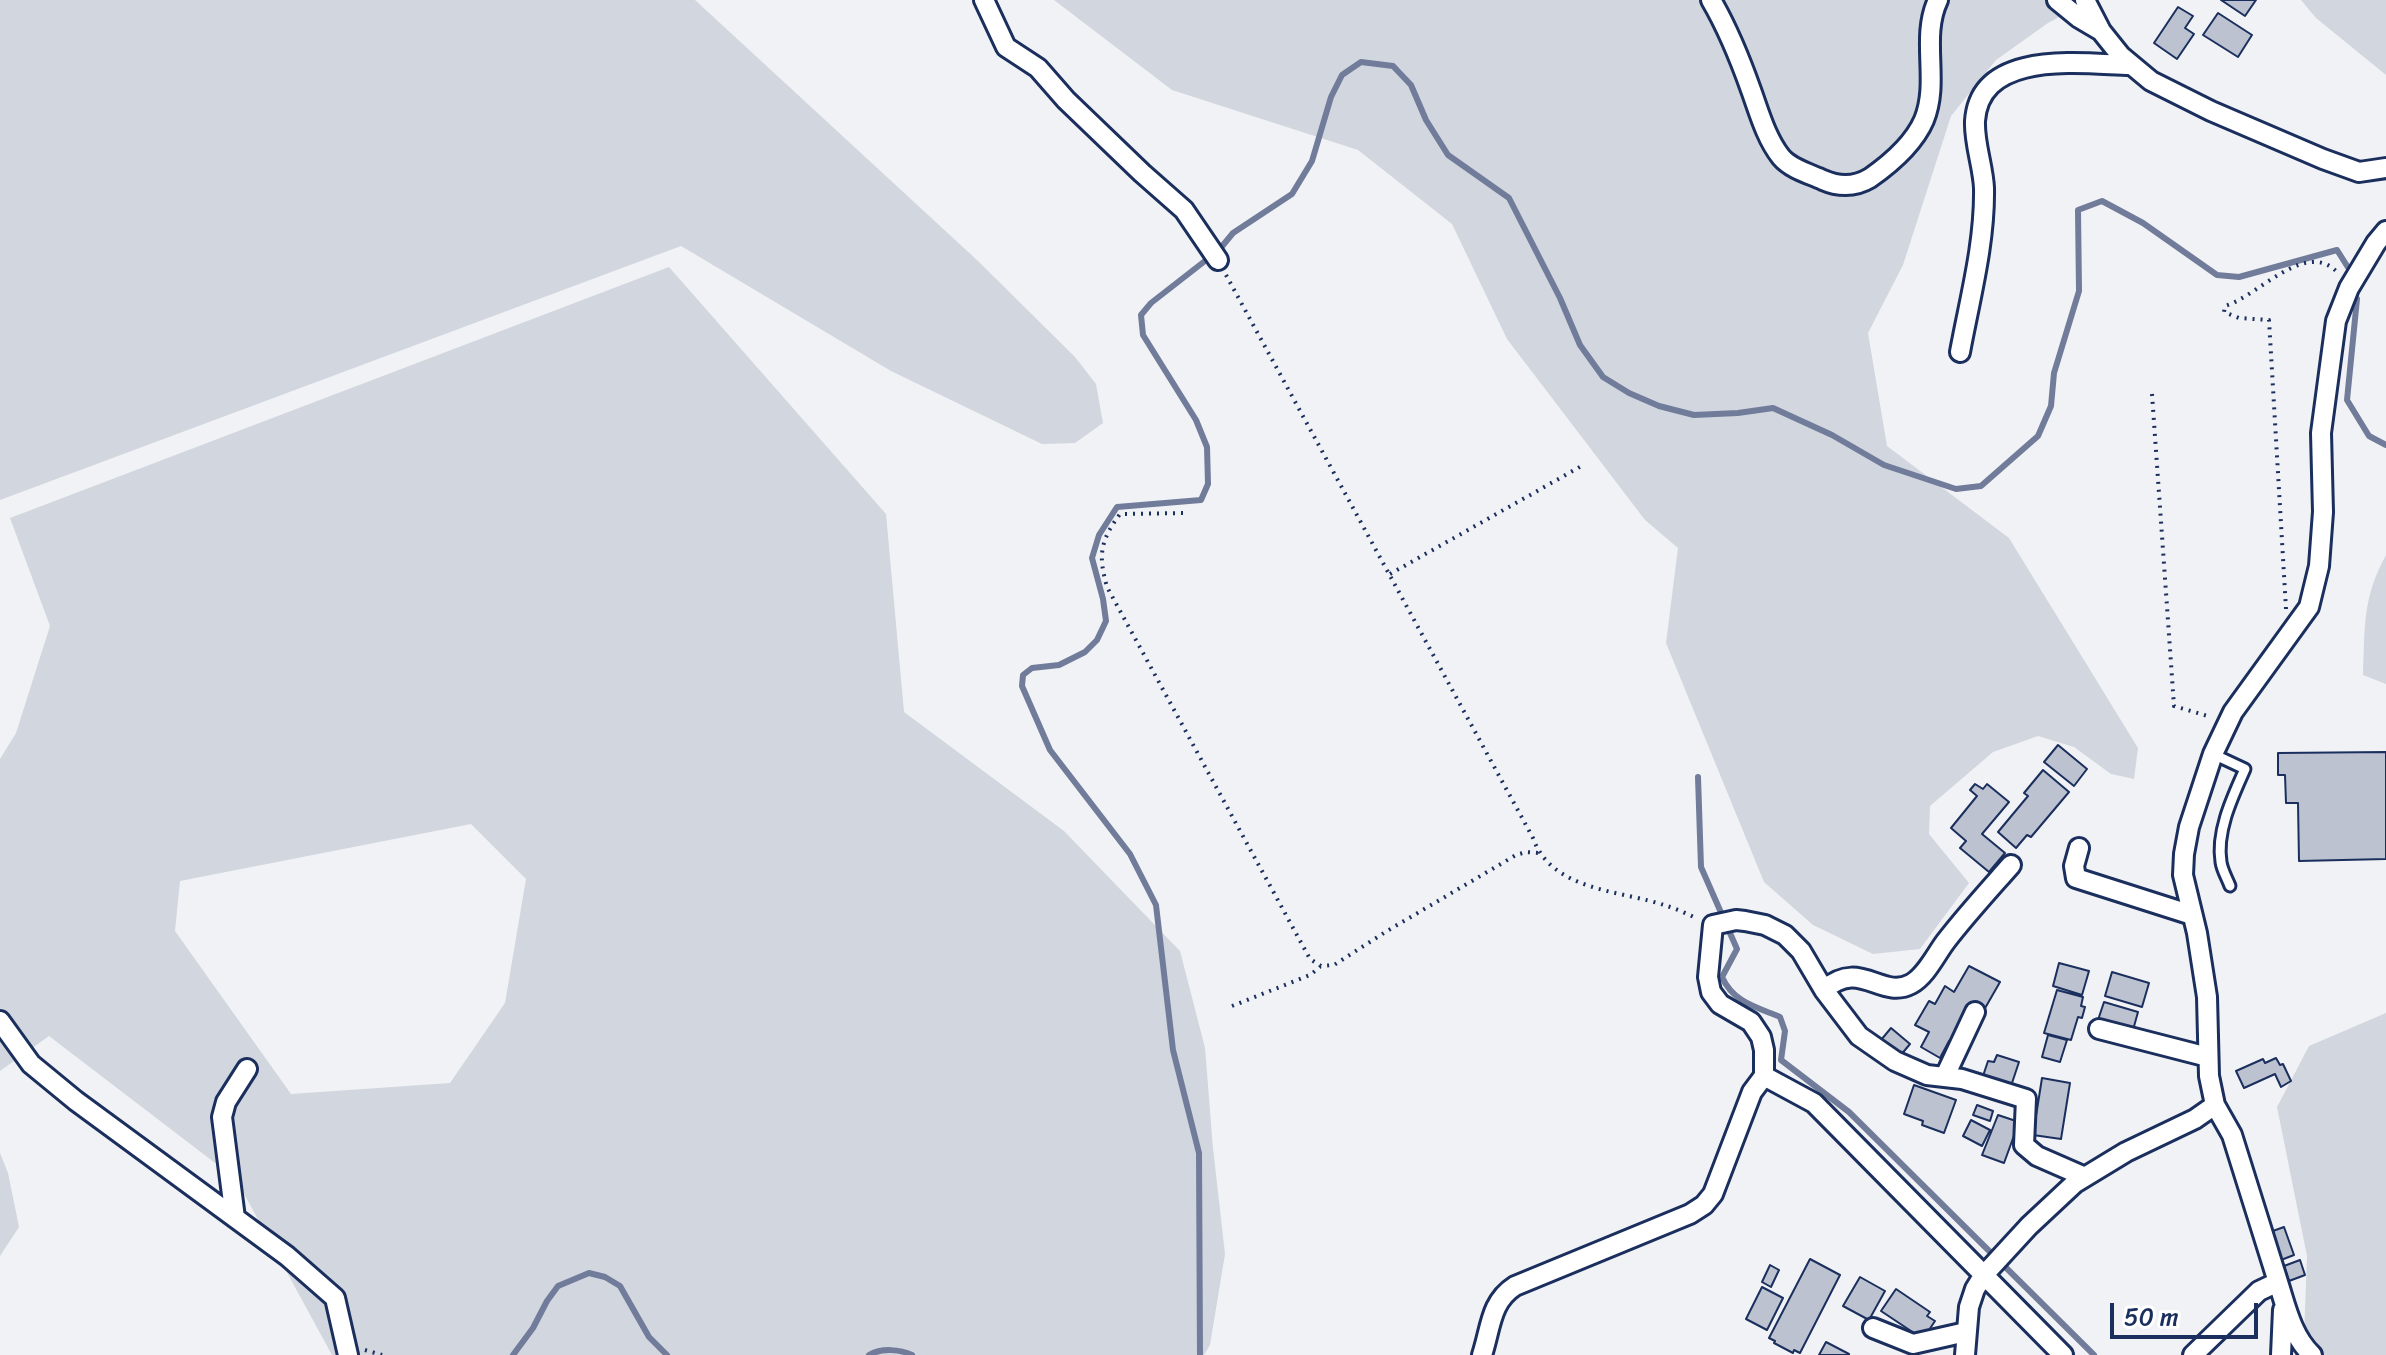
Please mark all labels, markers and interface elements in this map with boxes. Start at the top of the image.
scale bar [2114,1287,2262,1337]
text: 50 m [2124,1296,2179,1338]

